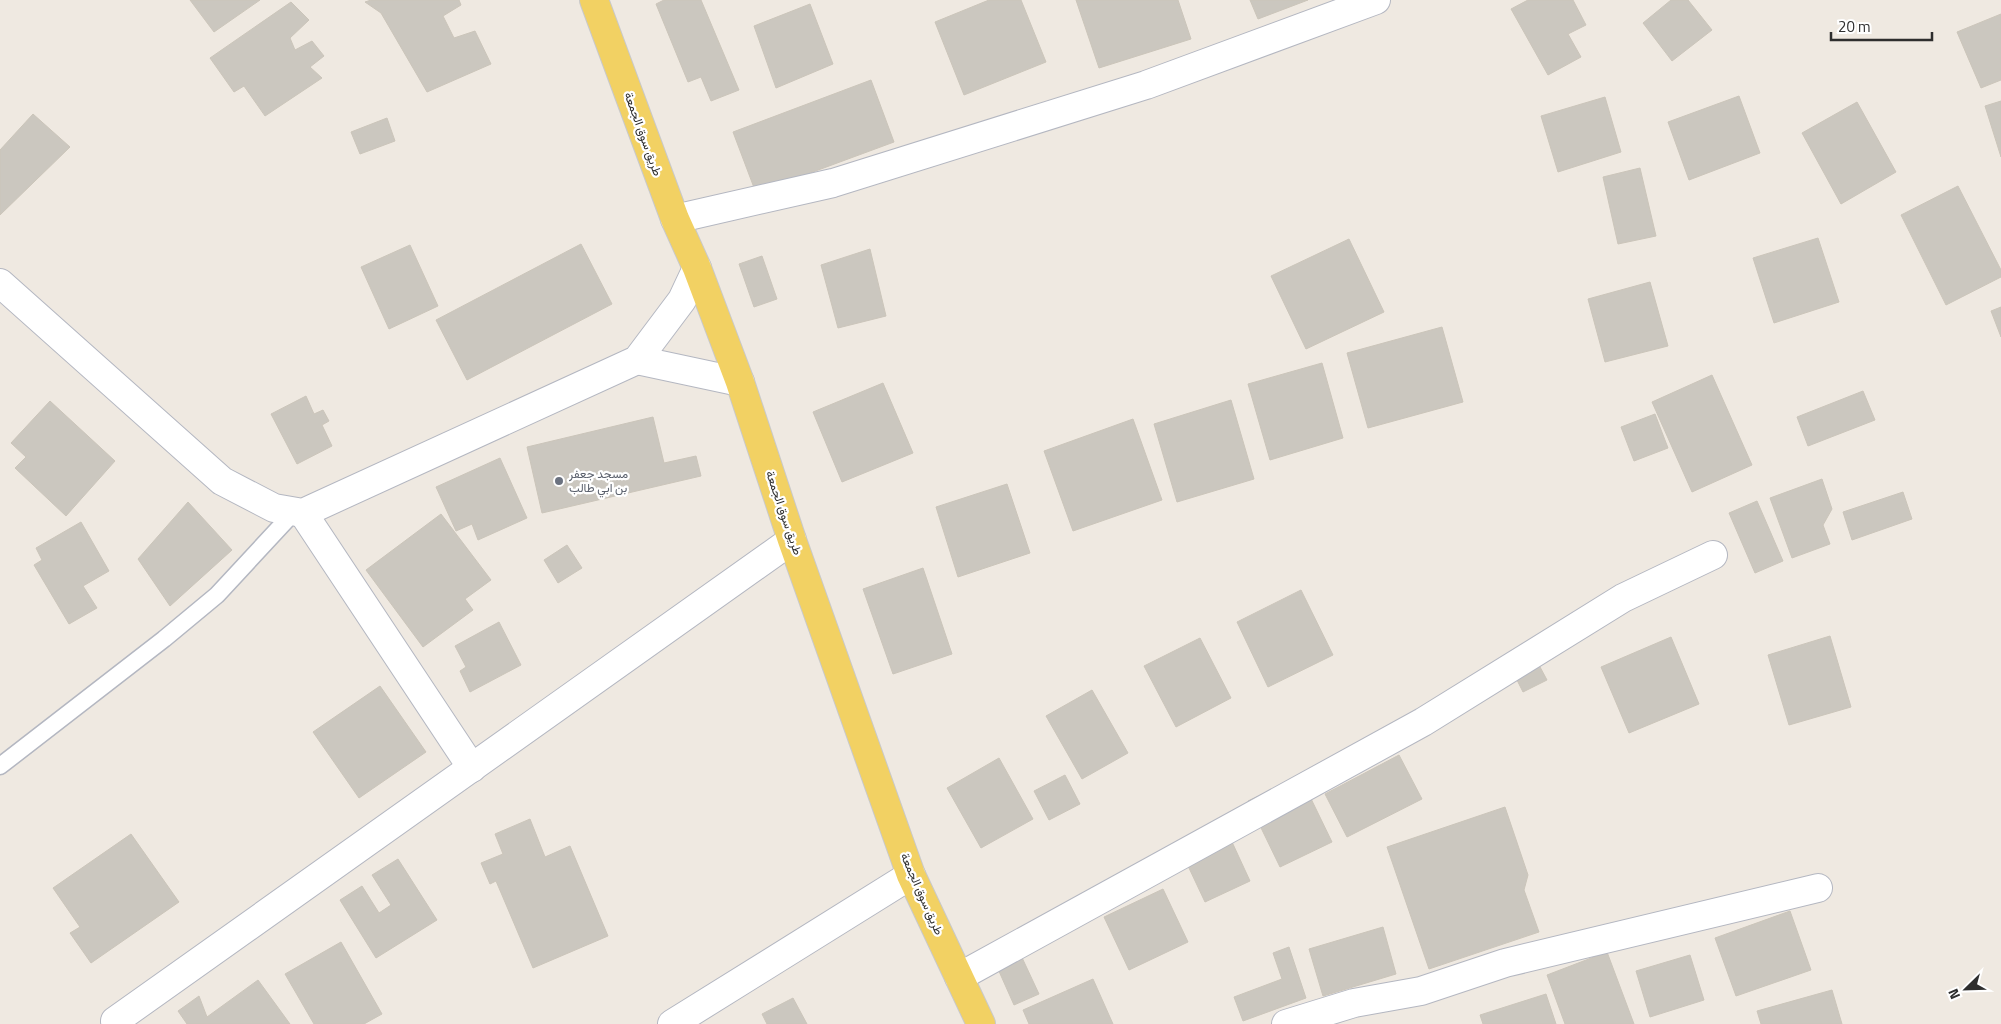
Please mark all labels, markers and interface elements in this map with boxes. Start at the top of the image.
scale bar [1831,10,1932,42]
text: 20 m [1838,15,1871,38]
street label: طريق سوق الجمعة [619,89,668,179]
place label: مسجد جعفر بن ابي طالب [568,464,628,498]
street label: طريق سوق الجمعة [761,468,808,558]
marker: مسجد جعفر بن ابي طالب [553,475,565,487]
street label: طريق سوق الجمعة [896,850,949,938]
north arrow [1941,964,1991,1014]
text: N [1942,986,1965,1003]

